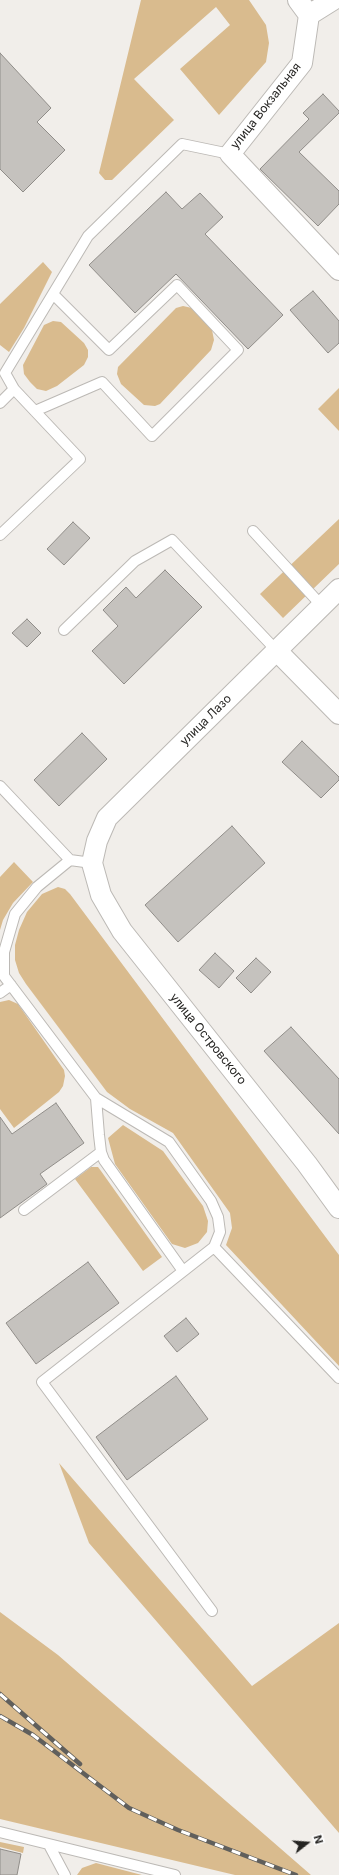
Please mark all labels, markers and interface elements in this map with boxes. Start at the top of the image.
street label: улица Вокзальная [228,60,304,152]
street label: улица Лазо [177,691,235,749]
street label: улица Островского [167,991,249,1087]
north arrow [287,1823,327,1863]
text: N [311,1833,326,1846]

